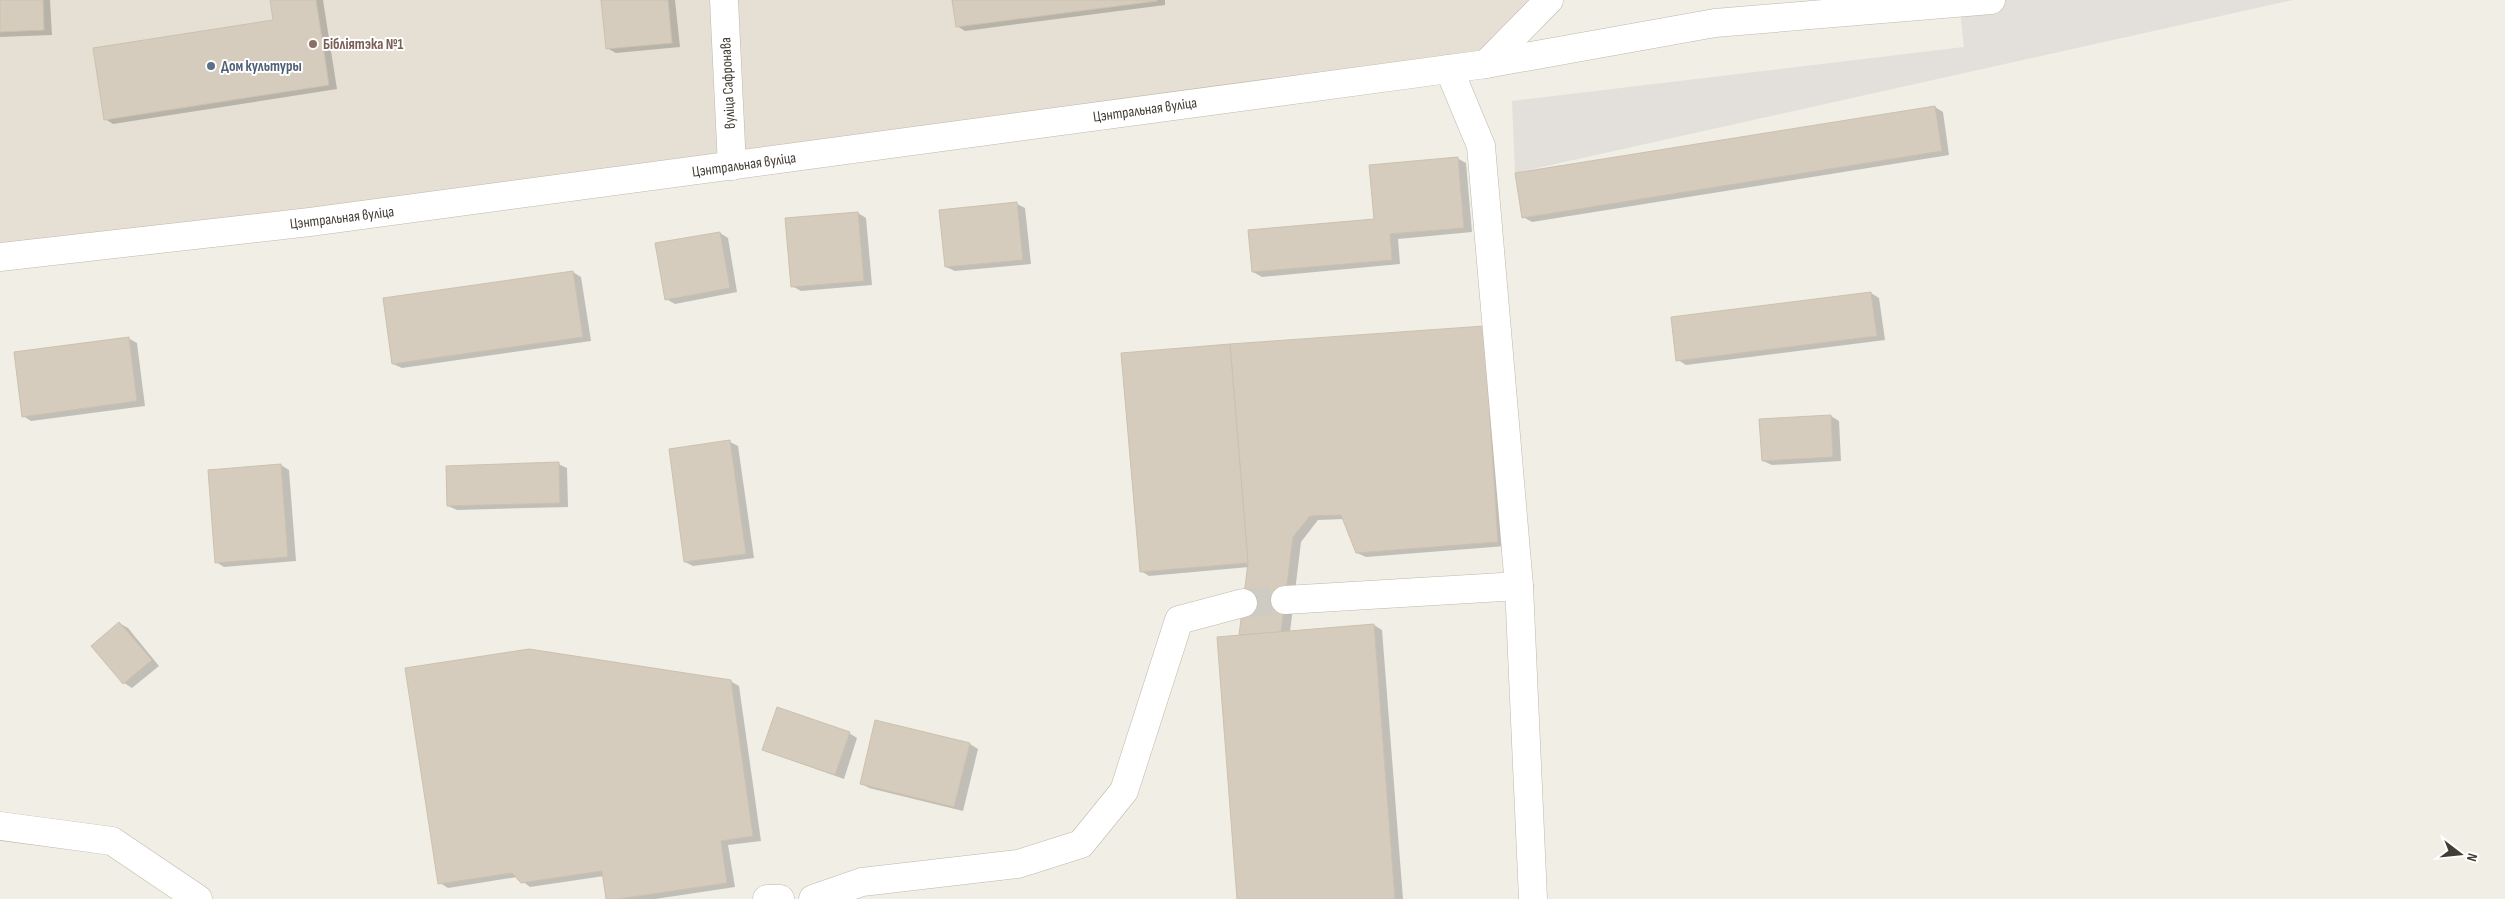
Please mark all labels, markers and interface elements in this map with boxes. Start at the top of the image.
place label: Бібліятэка №1 [323,35,404,54]
street label: вуліца Сафронава [716,36,740,129]
marker: Бібліятэка №1 [307,38,319,50]
place label: Дом культуры [221,57,302,76]
marker: Дом культуры [205,60,217,72]
street label: Цэнтральная вуліца [1092,93,1198,127]
street label: Цэнтральная вуліца [691,148,797,182]
street label: Цэнтральная вуліца [289,202,395,234]
north arrow [2435,829,2485,879]
text: N [2463,852,2481,863]

